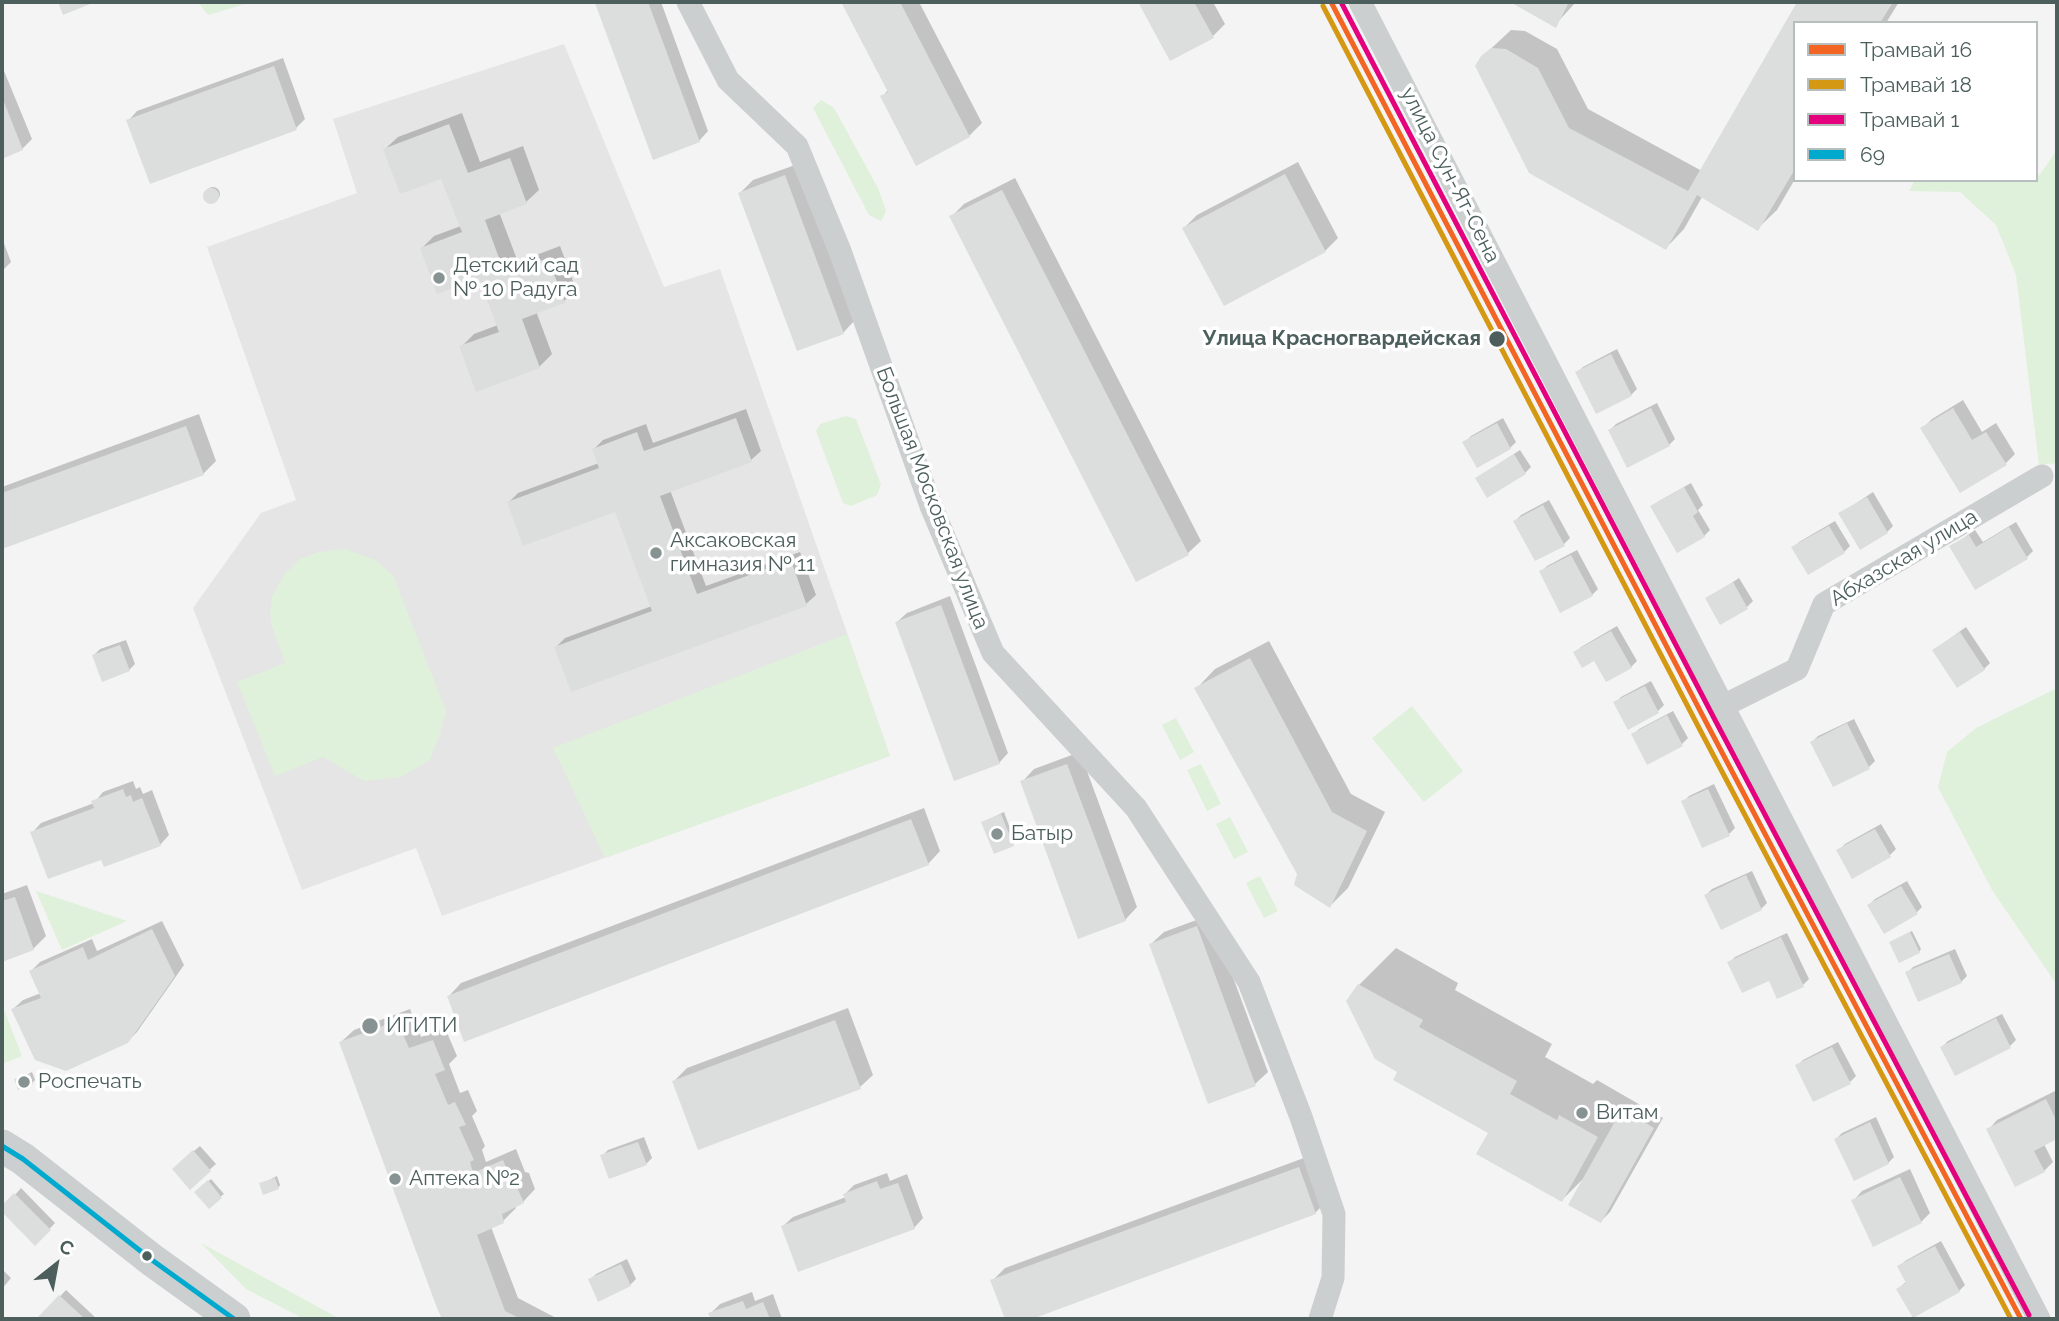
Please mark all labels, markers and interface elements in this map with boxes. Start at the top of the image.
legend [1793,21,2038,182]
text: Трамвай 16 [1860,37,1972,62]
text: Трамвай 18 [1860,72,1972,97]
street label: улица Сун-Ят-Сена [1395,83,1505,267]
text: Трамвай 1 [1860,107,1960,132]
text: 69 [1860,142,1885,167]
place label: Детский сад № 10 Радуга [453,253,579,303]
marker: Детский сад № 10 Радуга [431,270,447,286]
place label: Улица Красногвардейская [1203,326,1481,352]
marker: Улица Красногвардейская [1487,329,1507,349]
street label: Большая Московская улица [870,363,994,633]
street label: Абхазская улица [1826,504,1982,612]
place label: Аксаковская гимназия № 11 [670,528,815,578]
marker: Аксаковская гимназия № 11 [648,545,664,561]
place label: Батыр [1011,821,1073,847]
marker: Батыр [989,826,1005,842]
place label: ИГИТИ [386,1013,458,1039]
marker: ИГИТИ [360,1016,380,1036]
place label: Роспечать [38,1069,142,1095]
marker: Роспечать [16,1074,32,1090]
place label: Витам [1596,1100,1659,1126]
marker: Витам [1574,1105,1590,1121]
place label: Аптека №2 [409,1166,520,1192]
marker: Аптека №2 [387,1171,403,1187]
north arrow [21,1230,91,1300]
text: С [56,1234,78,1260]
unlabelled marker [140,1249,154,1263]

